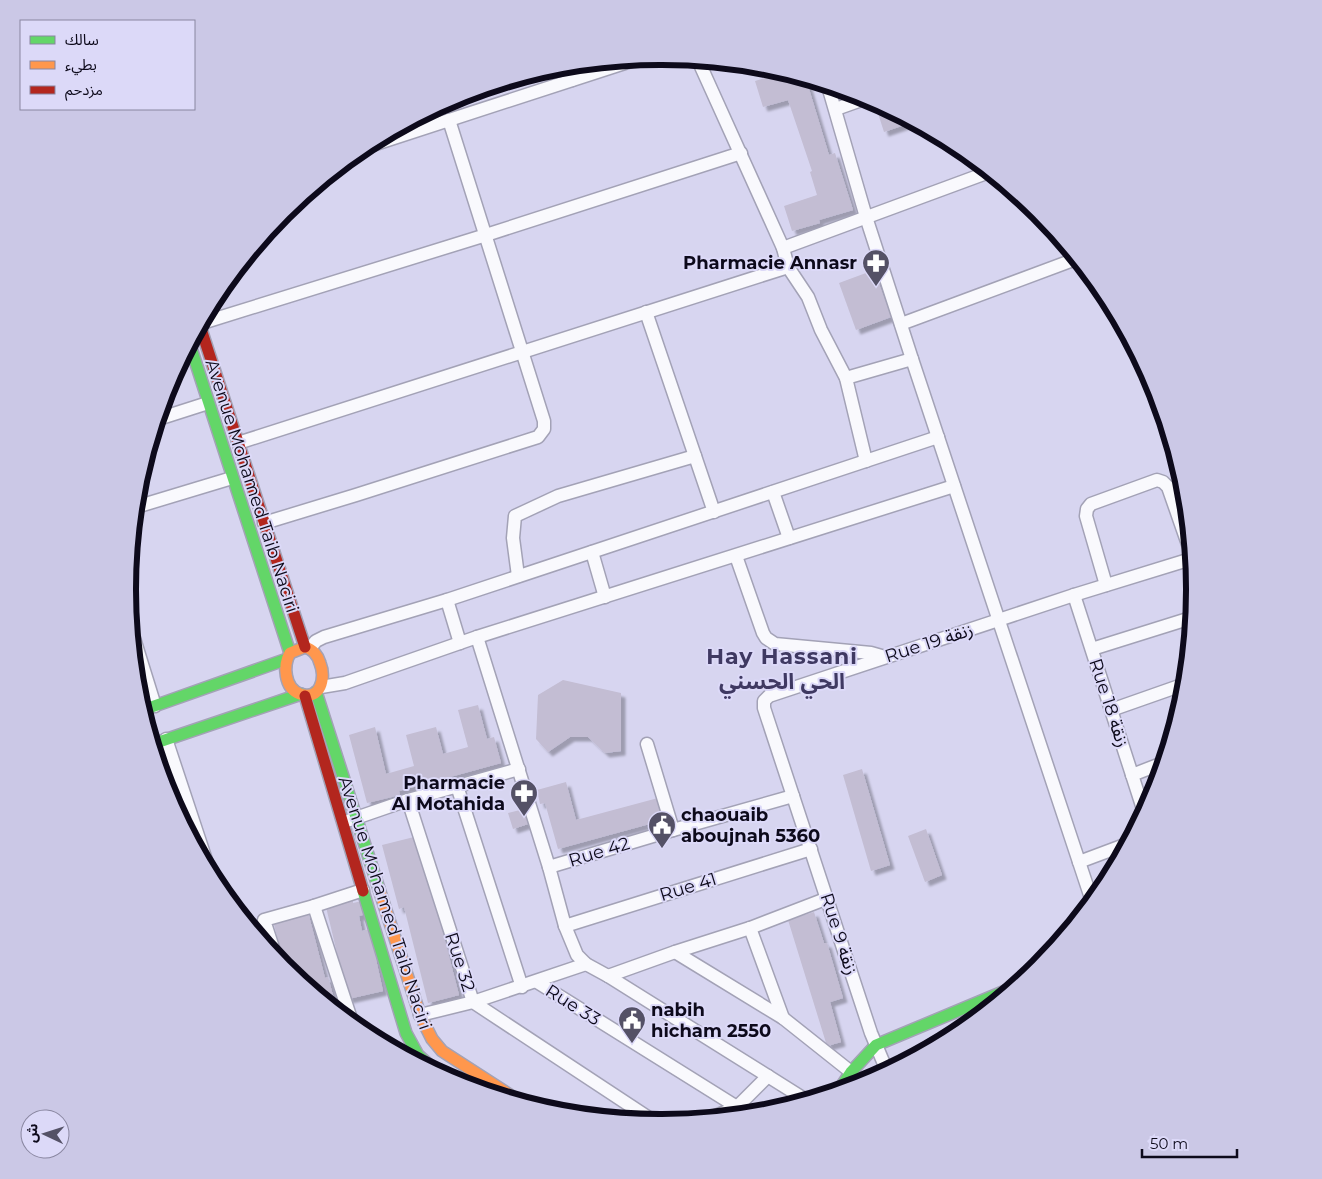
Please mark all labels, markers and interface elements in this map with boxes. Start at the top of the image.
legend [20,20,195,110]
text: سالك [65,30,99,49]
text: بطيء [65,55,97,76]
text: مزدحم [65,80,103,101]
pharmacy icon: Pharmacie Annasr [861,248,891,287]
place label: Pharmacie Annasr [683,252,857,274]
street label: Avenue Mohamed Taib Naciri [201,357,303,615]
street label: Rue 19 زنقة [882,618,976,668]
district label: Hay Hassani الحي الحسني [706,643,858,699]
street label: Rue 18 زنقة [1084,656,1134,750]
place label: Pharmacie Al Motahida [391,772,505,815]
street label: Avenue Mohamed Taib Naciri [334,774,436,1032]
pharmacy icon: Pharmacie Al Motahida [509,778,539,817]
place label: chaouaib aboujnah 5360 [681,804,820,847]
public building icon: chaouaib aboujnah 5360 [647,810,677,849]
street label: Rue 42 [566,832,632,872]
street label: Rue 41 [657,868,719,906]
street label: Rue 9 زنقة [815,890,863,978]
street label: Rue 32 [440,930,480,994]
street label: Rue 33 [541,980,605,1030]
place label: nabih hicham 2550 [651,999,771,1042]
public building icon: nabih hicham 2550 [617,1005,647,1044]
north arrow [20,1109,70,1159]
text: ش [22,1123,42,1143]
scale bar [1142,1126,1237,1158]
text: 50 m [1150,1134,1188,1153]

